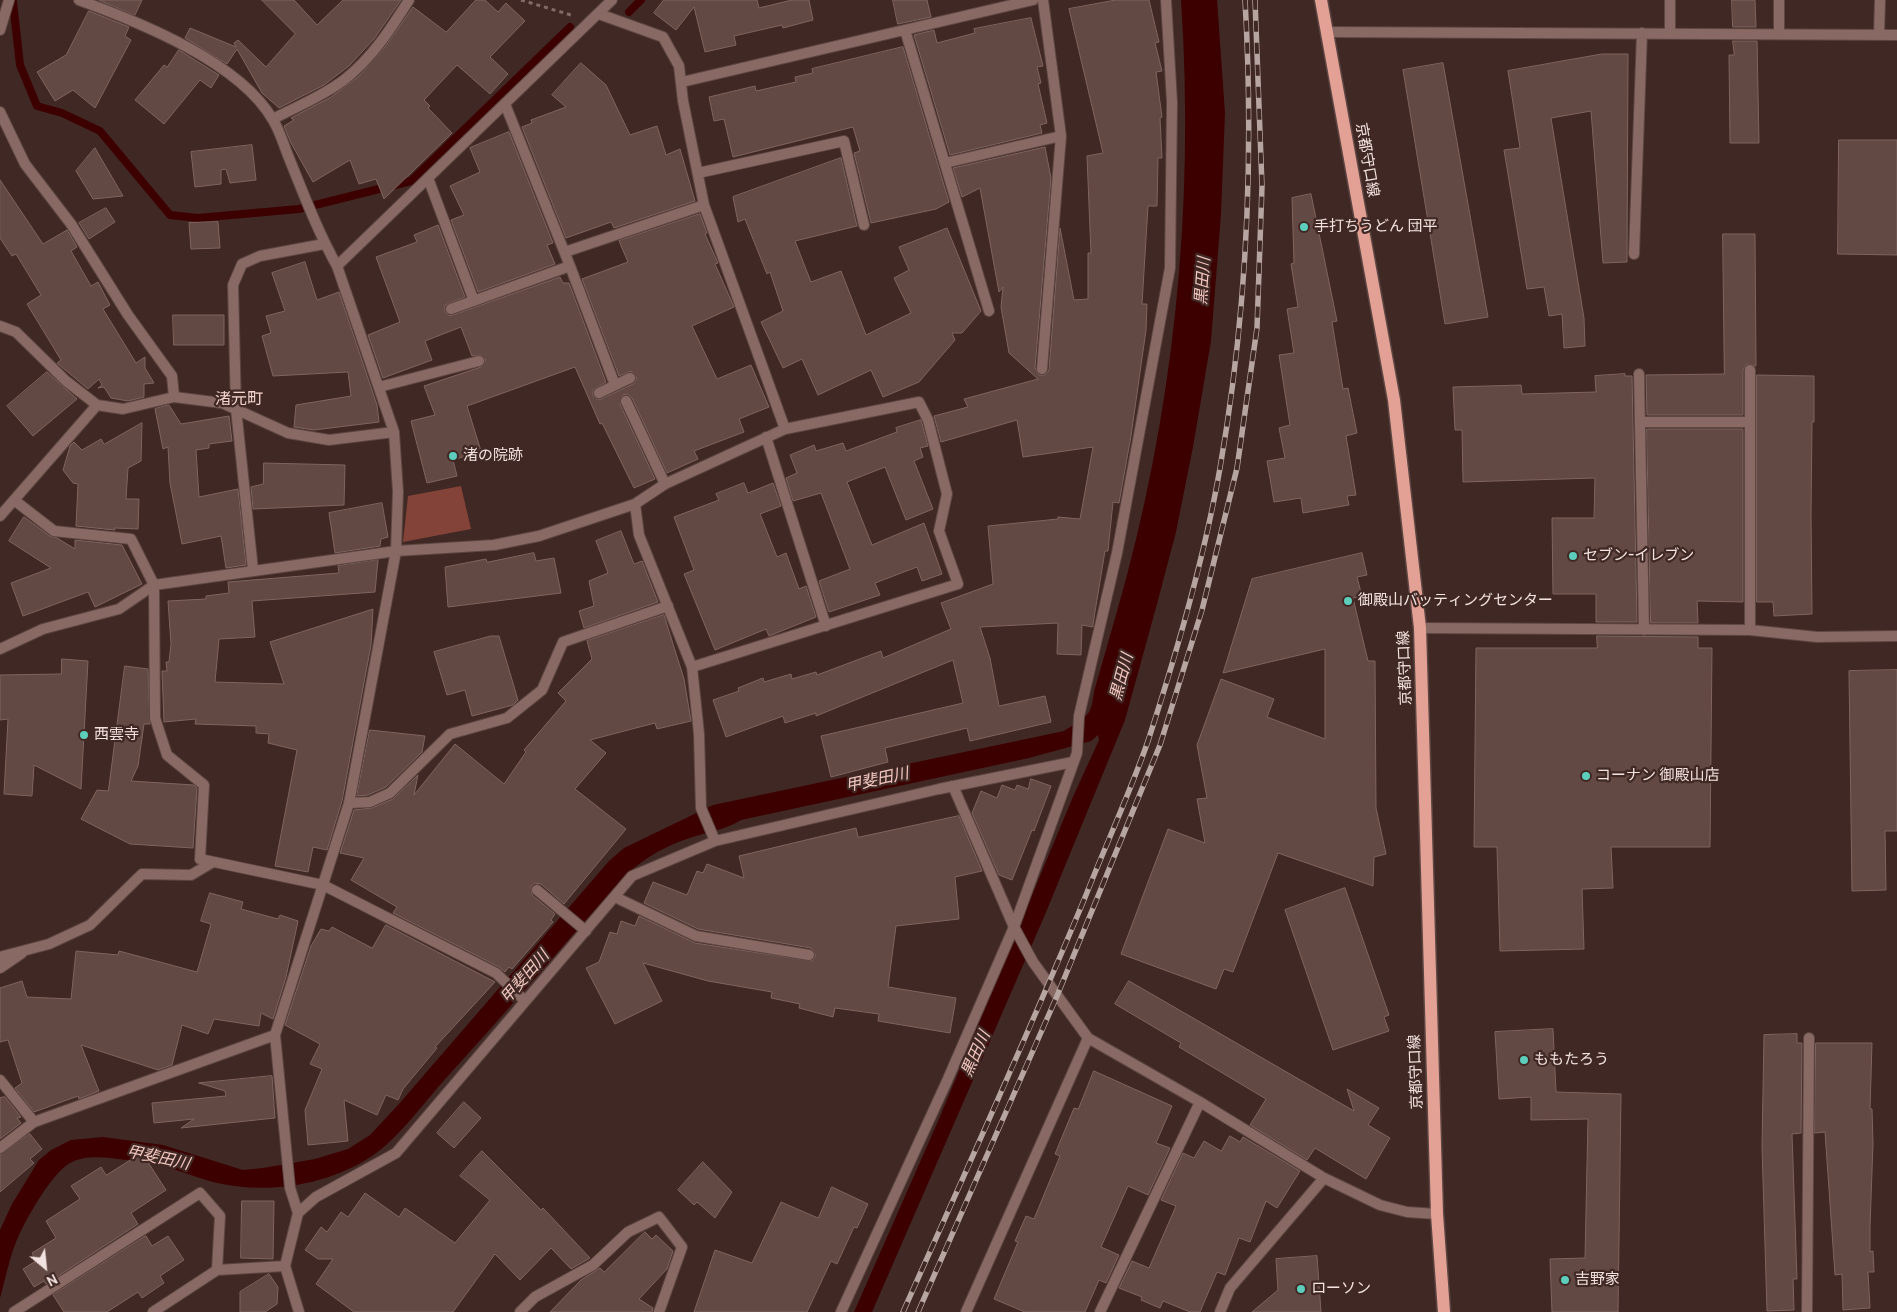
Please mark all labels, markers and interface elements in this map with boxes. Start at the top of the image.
street label: 京都守口線 [1352,122,1382,198]
place label: 手打ちうどん 団平 [1314,218,1437,236]
marker: 手打ちうどん 団平 [1298,221,1310,233]
water label: 黒田川 [1192,256,1214,306]
district label: 渚元町 [215,389,263,409]
place label: 渚の院跡 [463,447,523,465]
marker: 渚の院跡 [447,450,459,462]
place label: セブン-イレブン [1583,547,1694,565]
marker: セブン-イレブン [1567,550,1579,562]
place label: 御殿山バッティングセンター [1358,592,1553,610]
marker: 御殿山バッティングセンター [1342,595,1354,607]
street label: 京都守口線 [1395,630,1415,706]
water label: 黒田川 [1107,651,1137,703]
place label: 西雲寺 [94,726,139,744]
marker: 西雲寺 [78,729,90,741]
water label: 甲斐田川 [844,764,910,796]
place label: コーナン 御殿山店 [1596,767,1719,785]
marker: コーナン 御殿山店 [1580,770,1592,782]
water label: 甲斐田川 [497,947,553,1007]
water label: 黒田川 [957,1028,995,1080]
street label: 京都守口線 [1406,1034,1426,1110]
place label: ももたろう [1534,1051,1609,1069]
marker: ももたろう [1518,1054,1530,1066]
water label: 甲斐田川 [125,1142,191,1174]
north arrow [20,1242,70,1292]
text: N [43,1270,61,1291]
place label: 吉野家 [1575,1271,1620,1289]
marker: 吉野家 [1559,1274,1571,1286]
place label: ローソン [1311,1280,1371,1298]
marker: ローソン [1295,1283,1307,1295]

